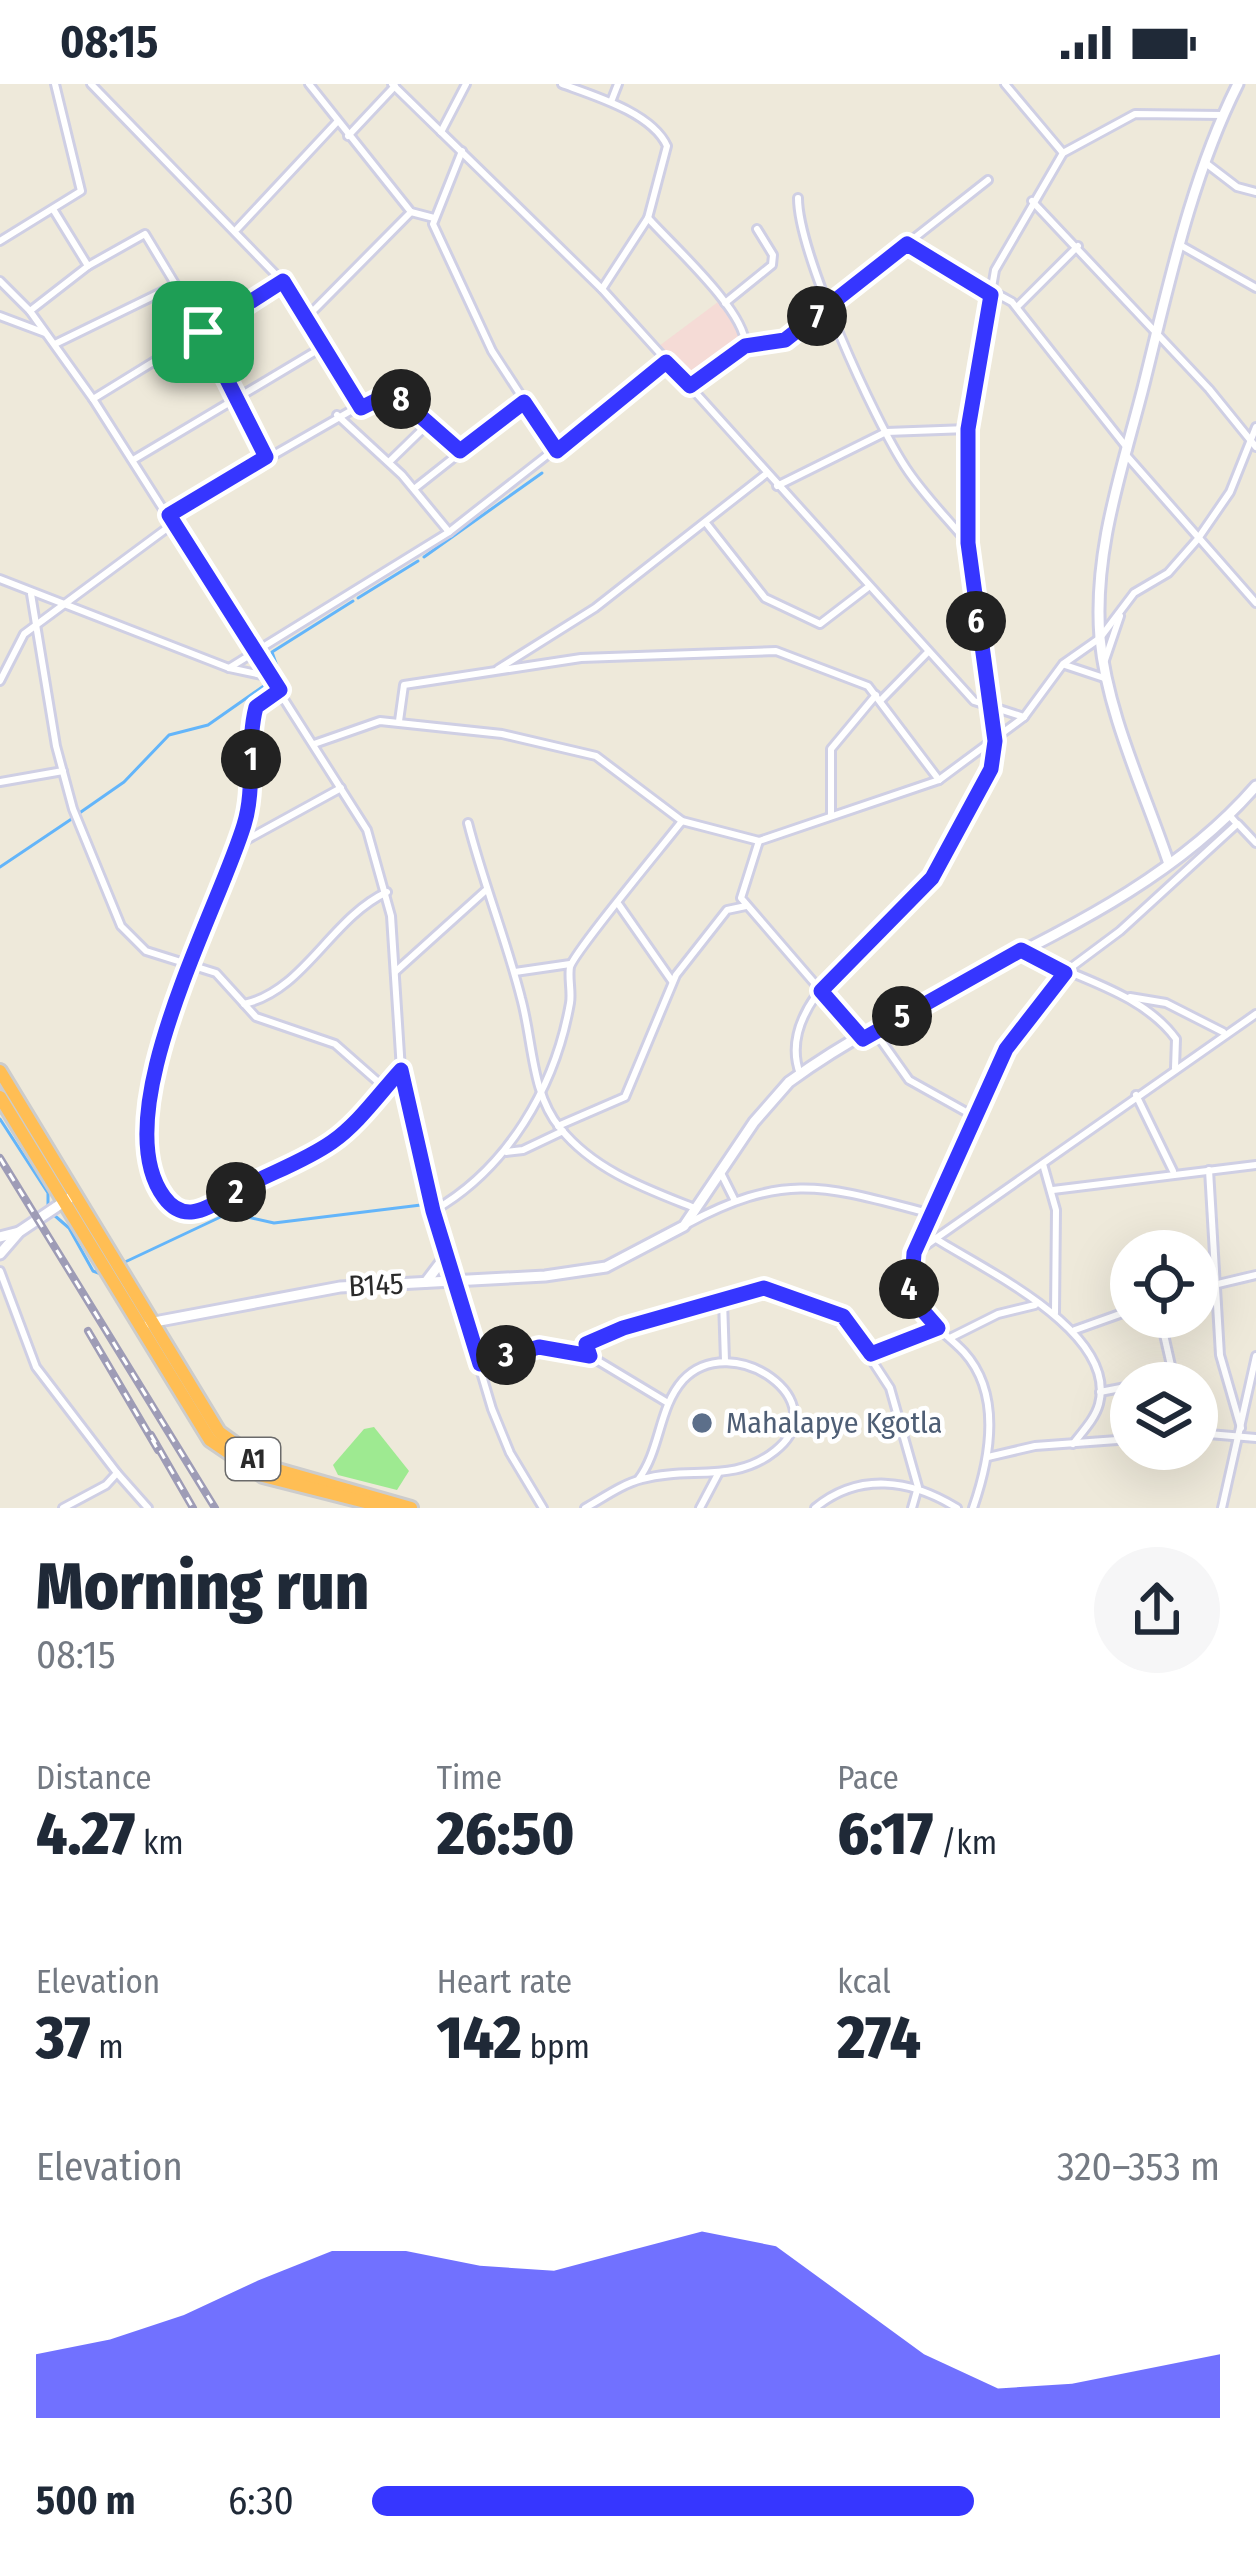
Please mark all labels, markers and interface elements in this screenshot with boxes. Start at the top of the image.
text: 08:15 [60,15,158,69]
pin [152,281,254,383]
pin: 7 [787,286,847,346]
text: 7 [810,296,824,336]
icon: arrive [170,299,236,365]
pin: 8 [371,369,431,429]
text: 8 [392,379,410,419]
pin: 6 [946,591,1006,651]
text: 6 [967,601,985,641]
pin: 1 [221,729,281,789]
text: 1 [244,739,258,779]
pin: 5 [872,986,932,1046]
text: 5 [894,996,910,1036]
pin: 2 [206,1162,266,1222]
text: 2 [228,1172,244,1212]
map controls [1110,1230,1218,1470]
button: locate [1110,1230,1218,1338]
pin: 4 [879,1259,939,1319]
street label: B145 [348,1266,404,1304]
text: 4 [901,1269,917,1309]
pin: 3 [476,1325,536,1385]
text: 3 [498,1335,514,1375]
button: layers [1110,1362,1218,1470]
place label: Mahalapye Kgotla [726,1405,942,1441]
marker: Mahalapye Kgotla [689,1410,715,1436]
road number: A1 [226,1438,280,1480]
text: Morning run [36,1547,369,1626]
button: share [1094,1547,1220,1673]
text: 08:15 [36,1632,116,1678]
text: Distance [36,1758,152,1798]
text: Time [437,1758,502,1798]
text: Pace [837,1758,899,1798]
text: 4.27 [36,1798,135,1870]
text: 26:50 [437,1798,574,1870]
text: 6:17 [837,1798,933,1870]
text: km [135,1823,184,1863]
text: /km [933,1823,997,1863]
text: Elevation [36,1962,160,2002]
text: Heart rate [437,1962,572,2002]
text: kcal [837,1962,891,2002]
text: 37 [36,2002,90,2074]
text: 142 [437,2002,522,2074]
text: 274 [837,2002,921,2074]
text: m [90,2027,124,2067]
text: bpm [522,2027,590,2067]
text: Elevation [36,2144,183,2190]
text: 320–353 m [1057,2144,1220,2190]
text: 500 m [36,2478,136,2524]
text: 6:30 [228,2478,294,2524]

